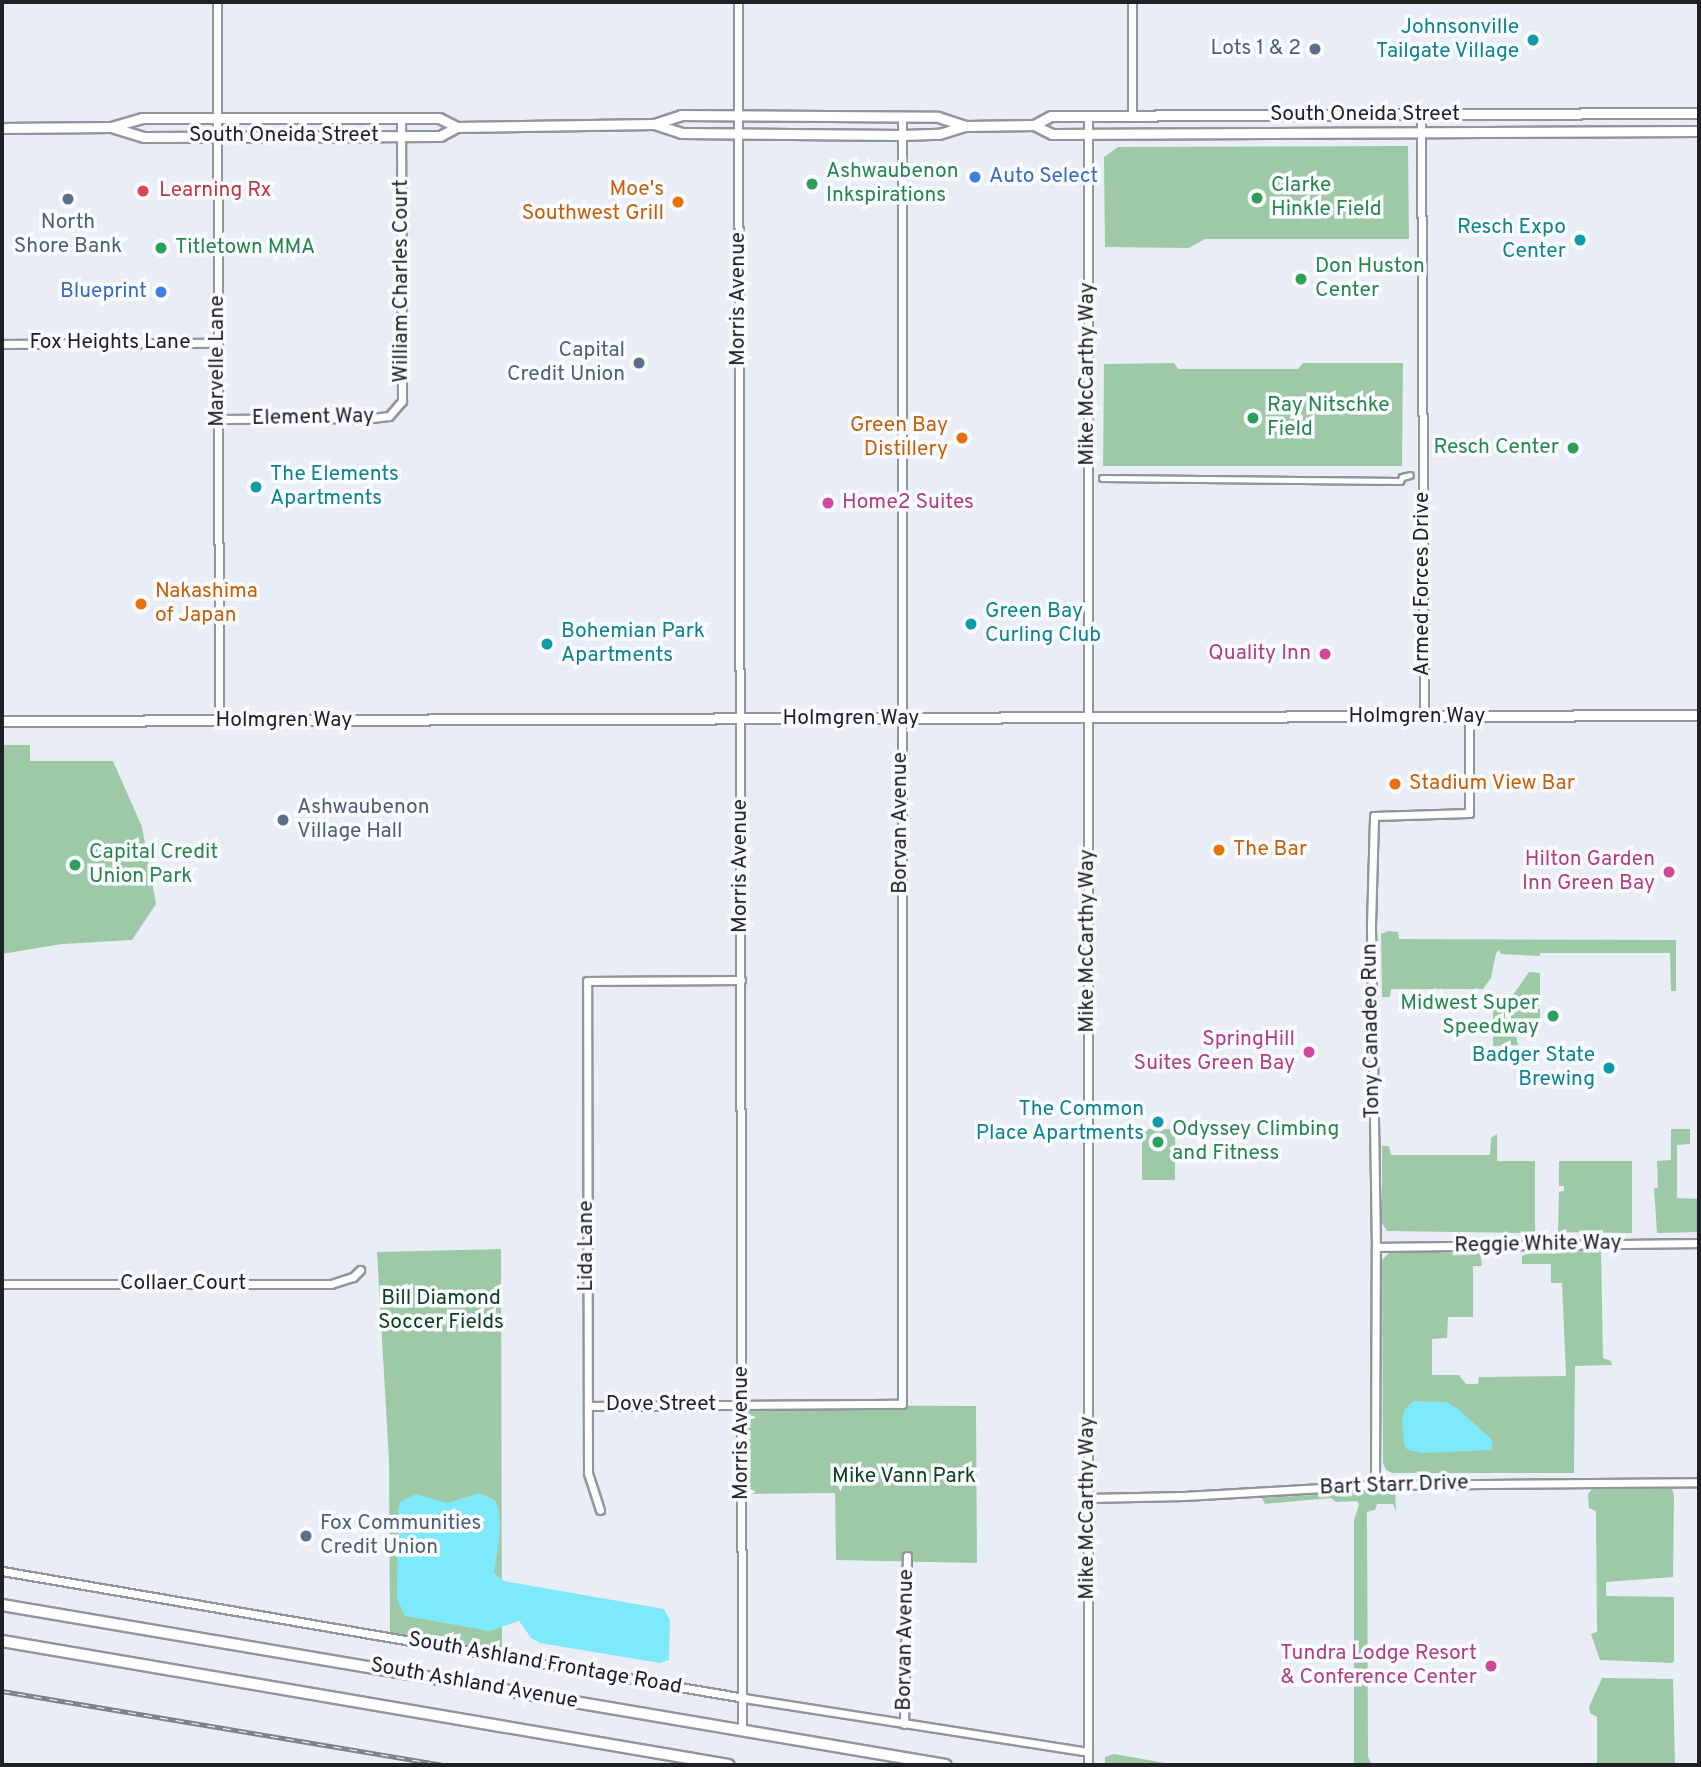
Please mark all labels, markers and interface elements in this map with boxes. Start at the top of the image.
place label: Johnsonville Tailgate Village [1375,15,1519,65]
marker: Johnsonville Tailgate Village [1525,32,1541,48]
place label: Lots 1 & 2 [1210,36,1301,62]
marker: Lots 1 & 2 [1307,41,1323,57]
street label: South Oneida Street [1270,102,1460,128]
street label: South Oneida Street [189,123,379,149]
place label: Ashwaubenon Inkspirations [826,159,959,209]
place label: Auto Select [989,164,1098,190]
marker: Auto Select [967,169,983,185]
place label: Clarke Hinkle Field [1271,173,1381,223]
marker: Ashwaubenon Inkspirations [804,176,820,192]
place label: Moe's Southwest Grill [522,177,664,227]
place label: Learning Rx [159,178,271,204]
street label: William Charles Court [389,179,415,383]
marker: Learning Rx [133,181,153,201]
marker: Clarke Hinkle Field [1249,190,1265,206]
marker: North Shore Bank [60,191,76,207]
marker: Moe's Southwest Grill [670,194,686,210]
place label: North Shore Bank [14,210,122,260]
place label: Resch Expo Center [1457,215,1566,265]
street label: Morris Avenue [726,232,752,366]
marker: Resch Expo Center [1572,232,1588,248]
place label: Titletown MMA [175,235,315,261]
marker: Titletown MMA [153,240,169,256]
place label: Don Huston Center [1315,254,1425,304]
marker: Don Huston Center [1293,271,1309,287]
place label: Blueprint [60,279,147,305]
street label: Mike McCarthy Way [1075,282,1101,466]
marker: Blueprint [153,284,169,300]
street label: Marvelle Lane [205,295,231,427]
street label: Fox Heights Lane [30,330,190,356]
place label: Capital Credit Union [507,338,625,388]
marker: Capital Credit Union [631,355,647,371]
place label: Ray Nitschke Field [1267,393,1390,443]
street label: Element Way [251,404,375,432]
marker: Ray Nitschke Field [1245,410,1261,426]
place label: Green Bay Distillery [850,413,948,463]
marker: Green Bay Distillery [954,430,970,446]
place label: Resch Center [1433,435,1559,461]
marker: Resch Center [1565,440,1581,456]
place label: The Elements Apartments [270,462,399,512]
marker: The Elements Apartments [248,479,264,495]
place label: Home2 Suites [842,490,974,516]
street label: Armed Forces Drive [1410,492,1436,676]
marker: Home2 Suites [820,495,836,511]
place label: Nakashima of Japan [155,579,258,629]
marker: Nakashima of Japan [133,596,149,612]
place label: Green Bay Curling Club [985,599,1101,649]
marker: Green Bay Curling Club [963,616,979,632]
place label: Bohemian Park Apartments [561,619,705,669]
marker: Bohemian Park Apartments [539,636,555,652]
place label: Quality Inn [1208,641,1311,667]
marker: Quality Inn [1317,646,1333,662]
street label: Holmgren Way [1348,704,1486,730]
street label: Holmgren Way [782,706,920,732]
street label: Holmgren Way [215,708,353,734]
street label: Borvan Avenue [888,752,914,894]
place label: Stadium View Bar [1409,771,1576,797]
marker: Stadium View Bar [1387,776,1403,792]
place label: Ashwaubenon Village Hall [297,795,430,845]
street label: Morris Avenue [728,799,754,933]
marker: Ashwaubenon Village Hall [275,812,291,828]
place label: The Bar [1233,837,1307,863]
place label: Capital Credit Union Park [89,840,218,890]
marker: The Bar [1211,842,1227,858]
place label: Hilton Garden Inn Green Bay [1522,847,1655,897]
street label: Mike McCarthy Way [1075,849,1101,1033]
marker: Capital Credit Union Park [67,857,83,873]
marker: Hilton Garden Inn Green Bay [1661,864,1677,880]
street label: Tony Canadeo Run [1358,943,1386,1119]
place label: Midwest Super Speedway [1400,991,1539,1041]
marker: Midwest Super Speedway [1545,1008,1561,1024]
place label: SpringHill Suites Green Bay [1134,1027,1295,1077]
place label: Badger State Brewing [1472,1043,1595,1093]
marker: SpringHill Suites Green Bay [1301,1044,1317,1060]
marker: Badger State Brewing [1601,1060,1617,1076]
place label: The Common Place Apartments [975,1097,1144,1147]
marker: The Common Place Apartments [1150,1114,1166,1130]
place label: Odyssey Climbing and Fitness [1172,1117,1339,1167]
marker: Odyssey Climbing and Fitness [1150,1134,1166,1150]
street label: Lida Lane [574,1200,600,1292]
street label: Reggie White Way [1454,1231,1622,1259]
street label: Collaer Court [120,1271,246,1297]
park label: Bill Diamond Soccer Fields [378,1286,504,1336]
street label: Morris Avenue [729,1366,755,1500]
street label: Dove Street [606,1392,716,1418]
street label: Mike McCarthy Way [1075,1416,1101,1600]
park label: Mike Vann Park [832,1464,976,1490]
street label: Bart Starr Drive [1319,1471,1469,1501]
place label: Fox Communities Credit Union [320,1511,481,1561]
marker: Fox Communities Credit Union [298,1528,314,1544]
street label: Borvan Avenue [892,1569,920,1711]
street label: South Ashland Frontage Road [406,1627,684,1701]
place label: Tundra Lodge Resort & Conference Center [1280,1641,1477,1691]
street label: South Ashland Avenue [368,1653,580,1715]
marker: Tundra Lodge Resort & Conference Center [1483,1658,1499,1674]

